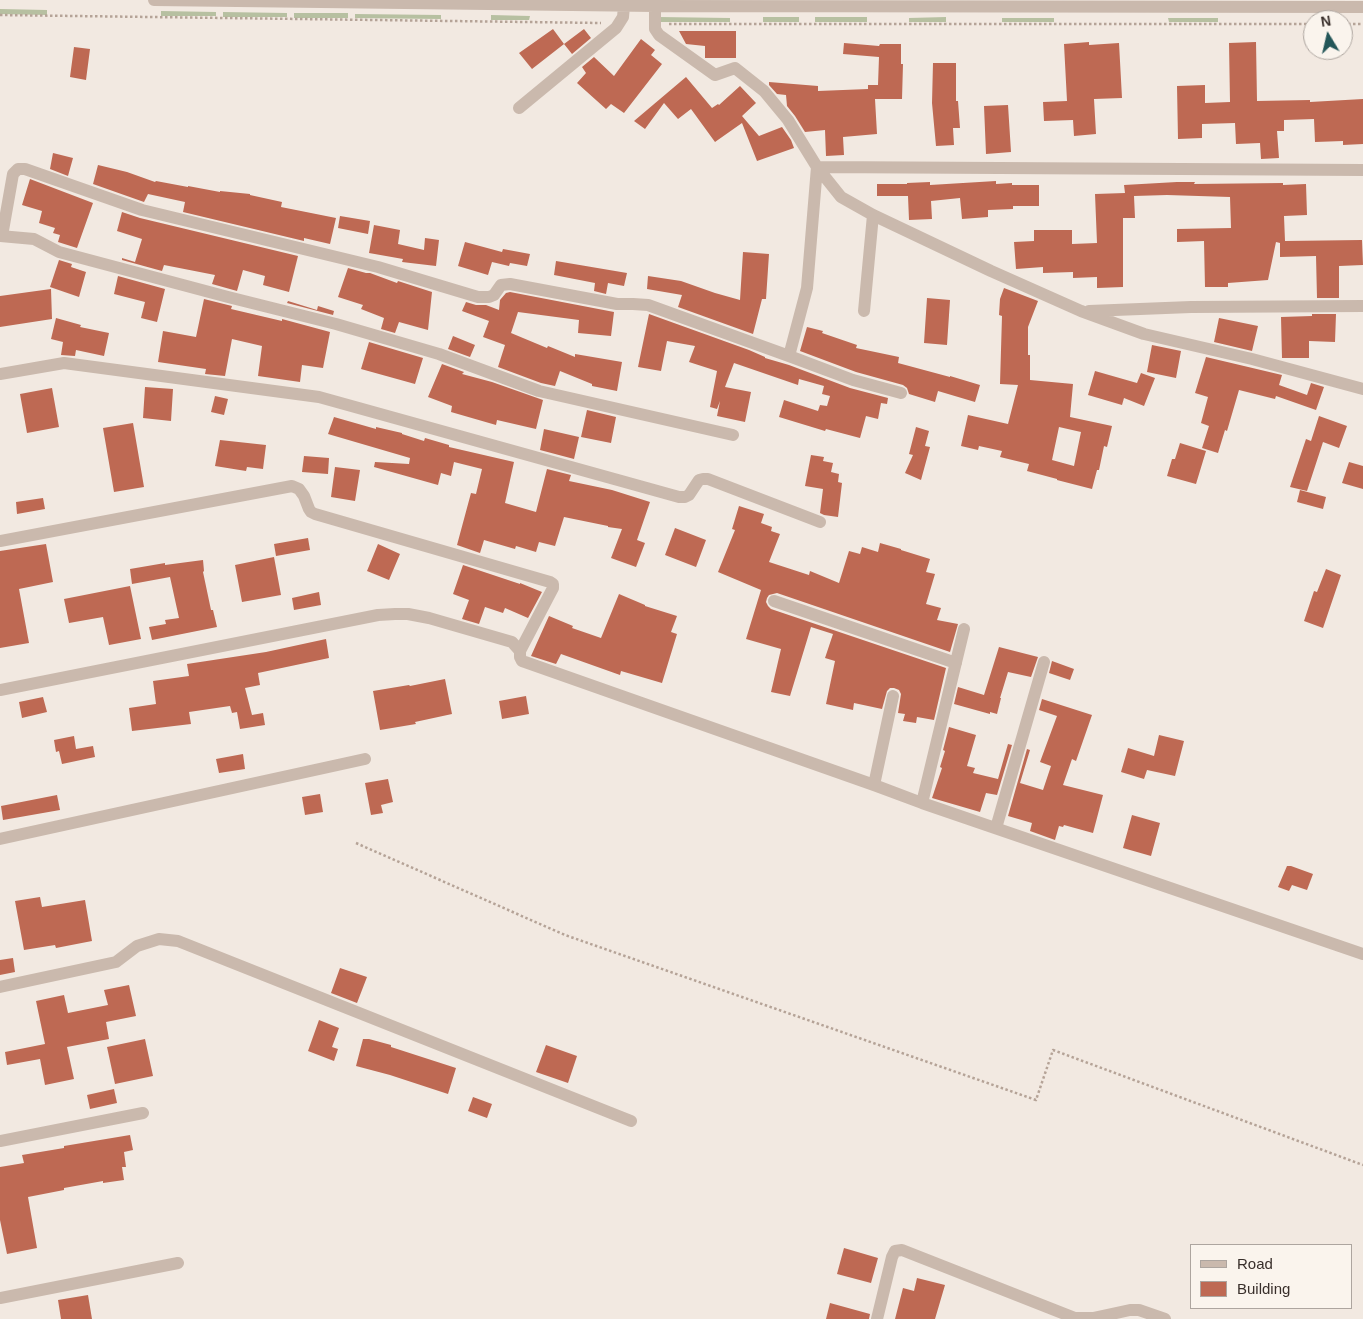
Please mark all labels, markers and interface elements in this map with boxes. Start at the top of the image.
north arrow [1303,10,1353,60]
text: N [1320,12,1332,30]
legend [1190,1244,1353,1309]
text: Road [1237,1255,1273,1272]
text: Building [1237,1280,1290,1297]

